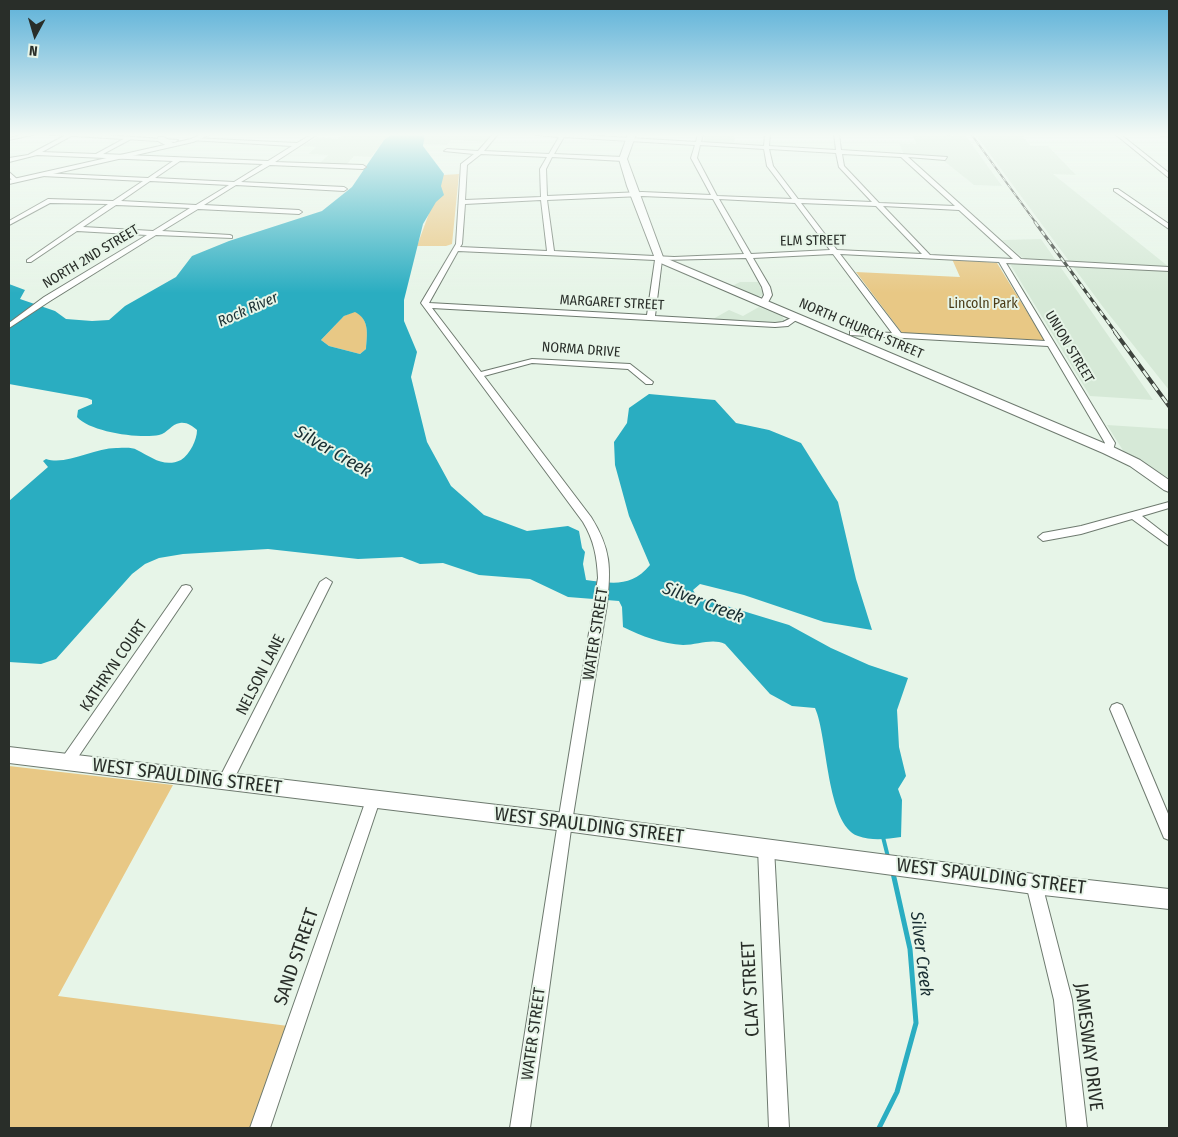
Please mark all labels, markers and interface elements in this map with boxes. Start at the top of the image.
north arrow [10,10,60,60]
text: N [28,42,38,59]
street label: NORTH 2ND STREET [40,222,142,292]
street label: ELM STREET [780,232,846,250]
water label: Rock River [215,289,281,331]
street label: MARGARET STREET [559,292,665,314]
street label: NORTH CHURCH STREET [796,295,926,363]
park label: Lincoln Park [948,296,1018,312]
street label: UNION STREET [1041,308,1097,386]
street label: NORMA DRIVE [541,339,621,361]
water label: Silver Creek [291,421,375,483]
water label: Silver Creek [659,578,747,628]
street label: WATER STREET [579,587,613,681]
street label: KATHRYN COURT [76,617,152,715]
street label: NELSON LANE [232,631,290,719]
street label: WEST SPAULDING STREET [91,754,283,800]
street label: WEST SPAULDING STREET [493,803,685,849]
street label: WEST SPAULDING STREET [895,854,1087,900]
street label: SAND STREET [270,905,324,1009]
water label: Silver Creek [905,910,937,998]
street label: CLAY STREET [737,941,765,1037]
street label: JAMESWAY DRIVE [1069,982,1107,1112]
street label: WATER STREET [518,987,550,1081]

